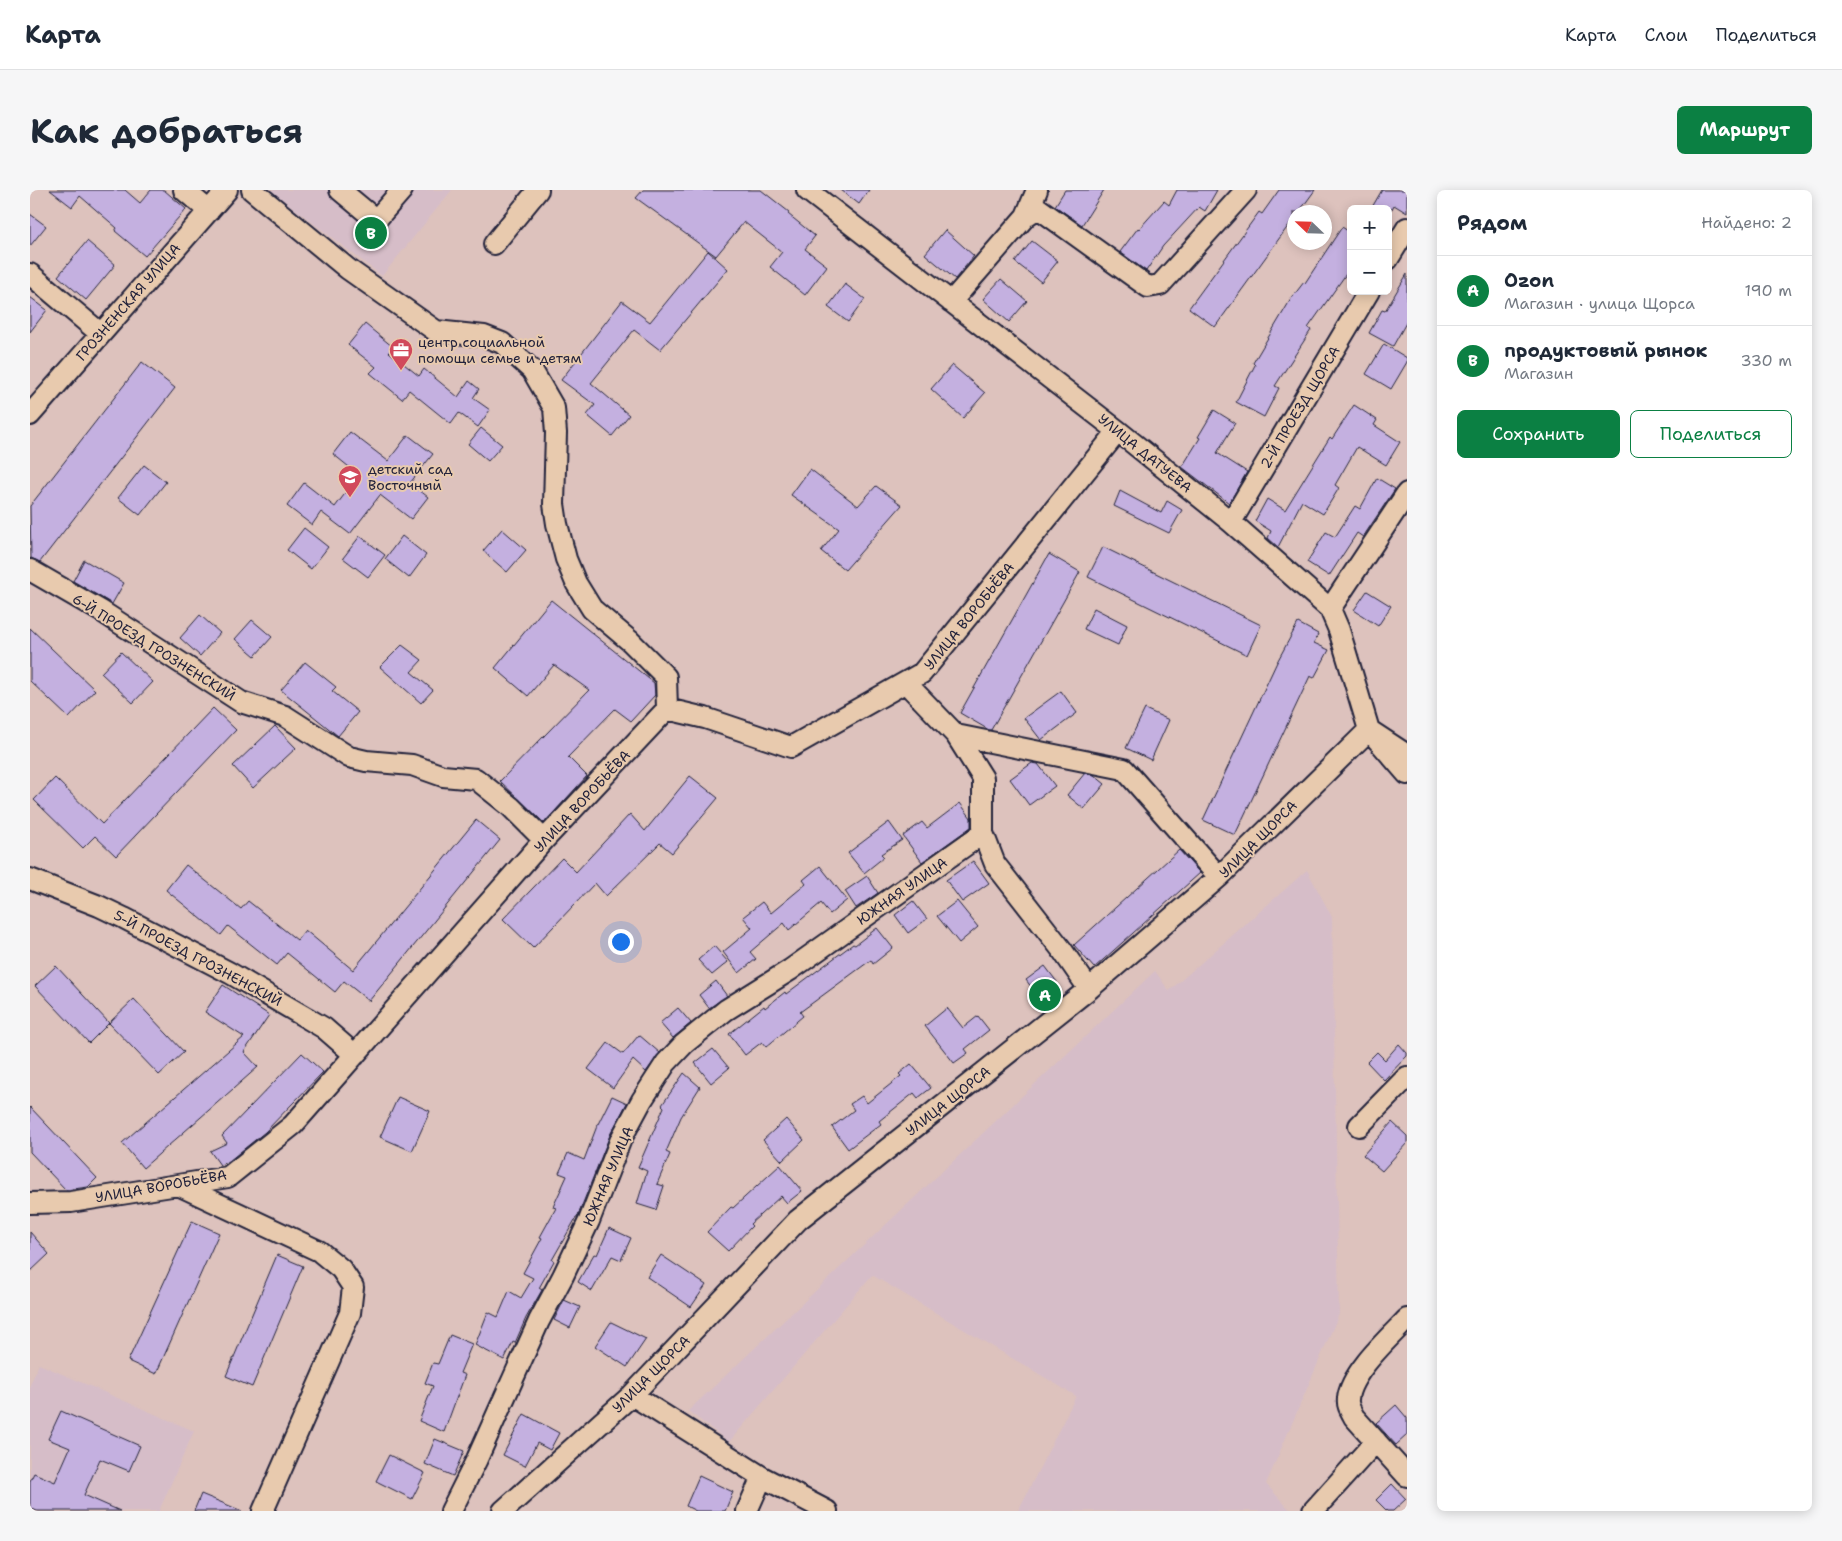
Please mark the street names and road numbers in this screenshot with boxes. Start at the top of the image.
street label: ГРОЗНЕНСКАЯ УЛИЦА [72,239,184,365]
street label: 2-Й ПРОЕЗД ЩОРСА [1256,343,1344,471]
street label: УЛИЦА ДАТУЕВА [1094,410,1196,496]
street label: УЛИЦА ВОРОБЬЁВА [920,559,1018,673]
street label: 6-Й ПРОЕЗД ГРОЗНЕНСКИЙ [69,589,239,705]
street label: УЛИЦА ВОРОБЬЁВА [530,746,634,856]
street label: УЛИЦА ЩОРСА [1215,796,1301,882]
street label: ЮЖНАЯ УЛИЦА [853,853,951,929]
street label: 5-Й ПРОЕЗД ГРОЗНЕНСКИЙ [111,906,285,1010]
street label: УЛИЦА ЩОРСА [902,1062,994,1140]
street label: ЮЖНАЯ УЛИЦА [579,1124,637,1228]
street label: УЛИЦА ВОРОБЬЁВА [94,1166,228,1206]
street label: УЛИЦА ЩОРСА [608,1331,694,1417]

